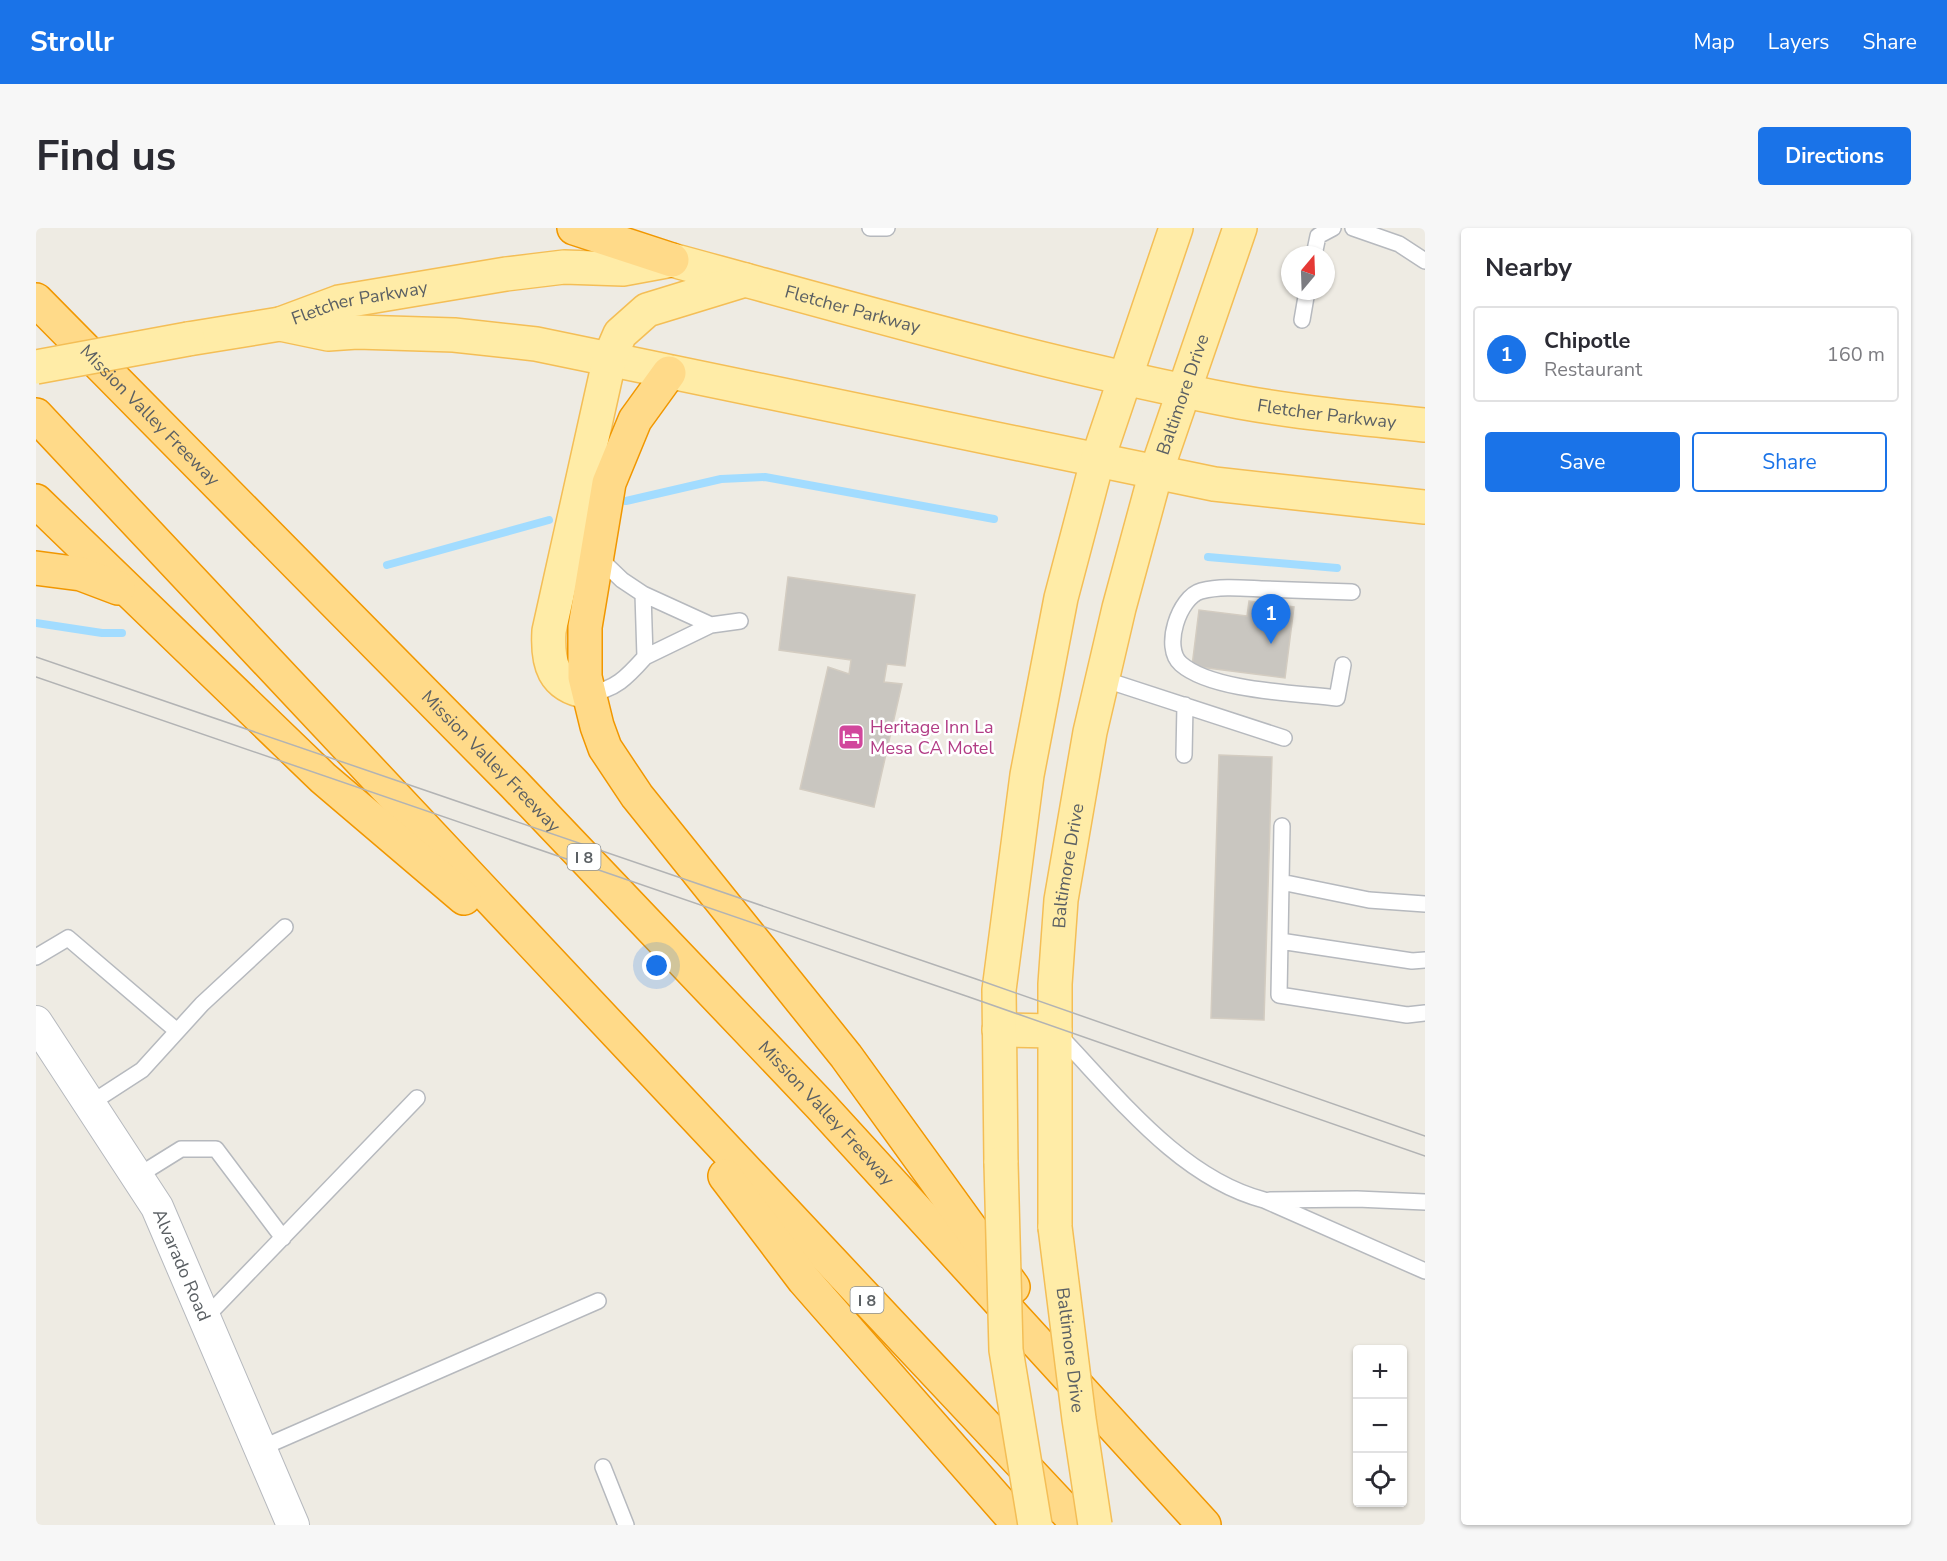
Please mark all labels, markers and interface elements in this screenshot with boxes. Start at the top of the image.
text: Strollr [30,23,114,61]
text: Map [1693,28,1735,56]
text: Layers [1768,28,1829,56]
text: Share [1862,28,1917,56]
button: Directions [1758,127,1911,185]
text: Find us [36,128,176,185]
north arrow [1281,246,1335,300]
text: Nearby [1485,250,1572,285]
street label: Fletcher Parkway [288,275,430,331]
street label: Fletcher Parkway [782,279,924,339]
text: Chipotle [1544,326,1630,356]
street label: Baltimore Drive [1151,331,1215,458]
street label: Mission Valley Freeway [75,339,226,492]
text: 1 [1501,341,1513,368]
text: 160 m [1827,341,1885,368]
text: Restaurant [1544,356,1642,383]
street label: Fletcher Parkway [1256,393,1398,434]
button: Save [1485,432,1680,492]
button: Share [1692,432,1887,492]
pin: 1 [1252,594,1290,644]
street label: Mission Valley Freeway [416,685,566,838]
place label: Heritage Inn La Mesa CA Motel [870,715,994,760]
hotel icon: Heritage Inn La Mesa CA Motel [836,722,866,752]
street label: Baltimore Drive [1047,802,1089,929]
road number: I 8 [568,844,600,870]
your location [642,951,671,980]
street label: Mission Valley Freeway [753,1036,900,1191]
street label: Alvarado Road [147,1205,216,1325]
street label: Baltimore Drive [1051,1286,1090,1414]
road number: I 8 [850,1287,884,1313]
map controls [1353,1345,1407,1507]
button: + [1353,1345,1407,1399]
button: − [1353,1399,1407,1453]
button: locate [1353,1453,1407,1507]

